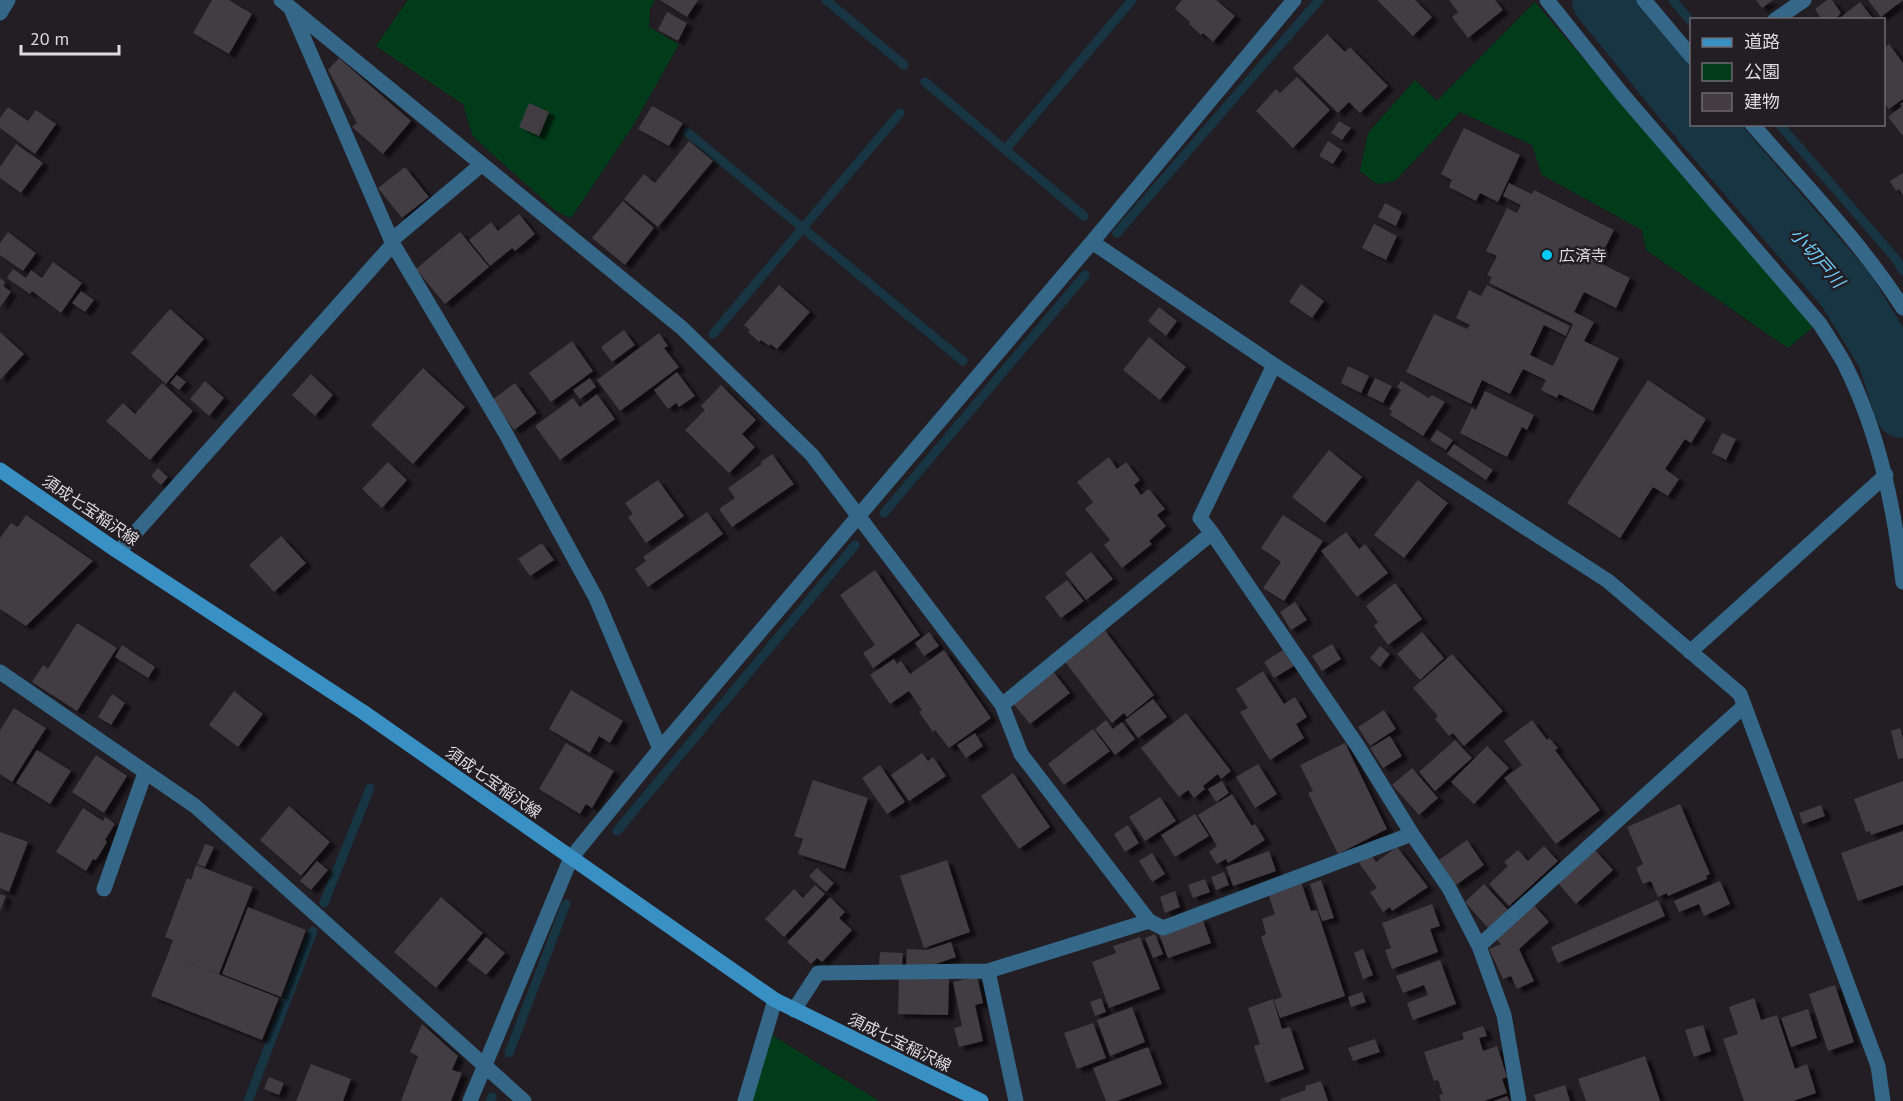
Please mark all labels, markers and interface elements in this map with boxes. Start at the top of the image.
scale bar [21,18,118,56]
legend [1690,18,1885,126]
text: 20 m [30,27,69,50]
text: 道路 [1744,30,1780,53]
text: 公園 [1744,60,1780,83]
text: 建物 [1744,90,1780,113]
water label: 小切戸川 [1785,223,1851,294]
place label: 広済寺 [1559,245,1607,265]
marker: 広済寺 [1540,248,1554,262]
street label: 須成七宝稲沢線 [39,470,143,550]
street label: 須成七宝稲沢線 [442,742,546,822]
street label: 須成七宝稲沢線 [845,1008,955,1076]

